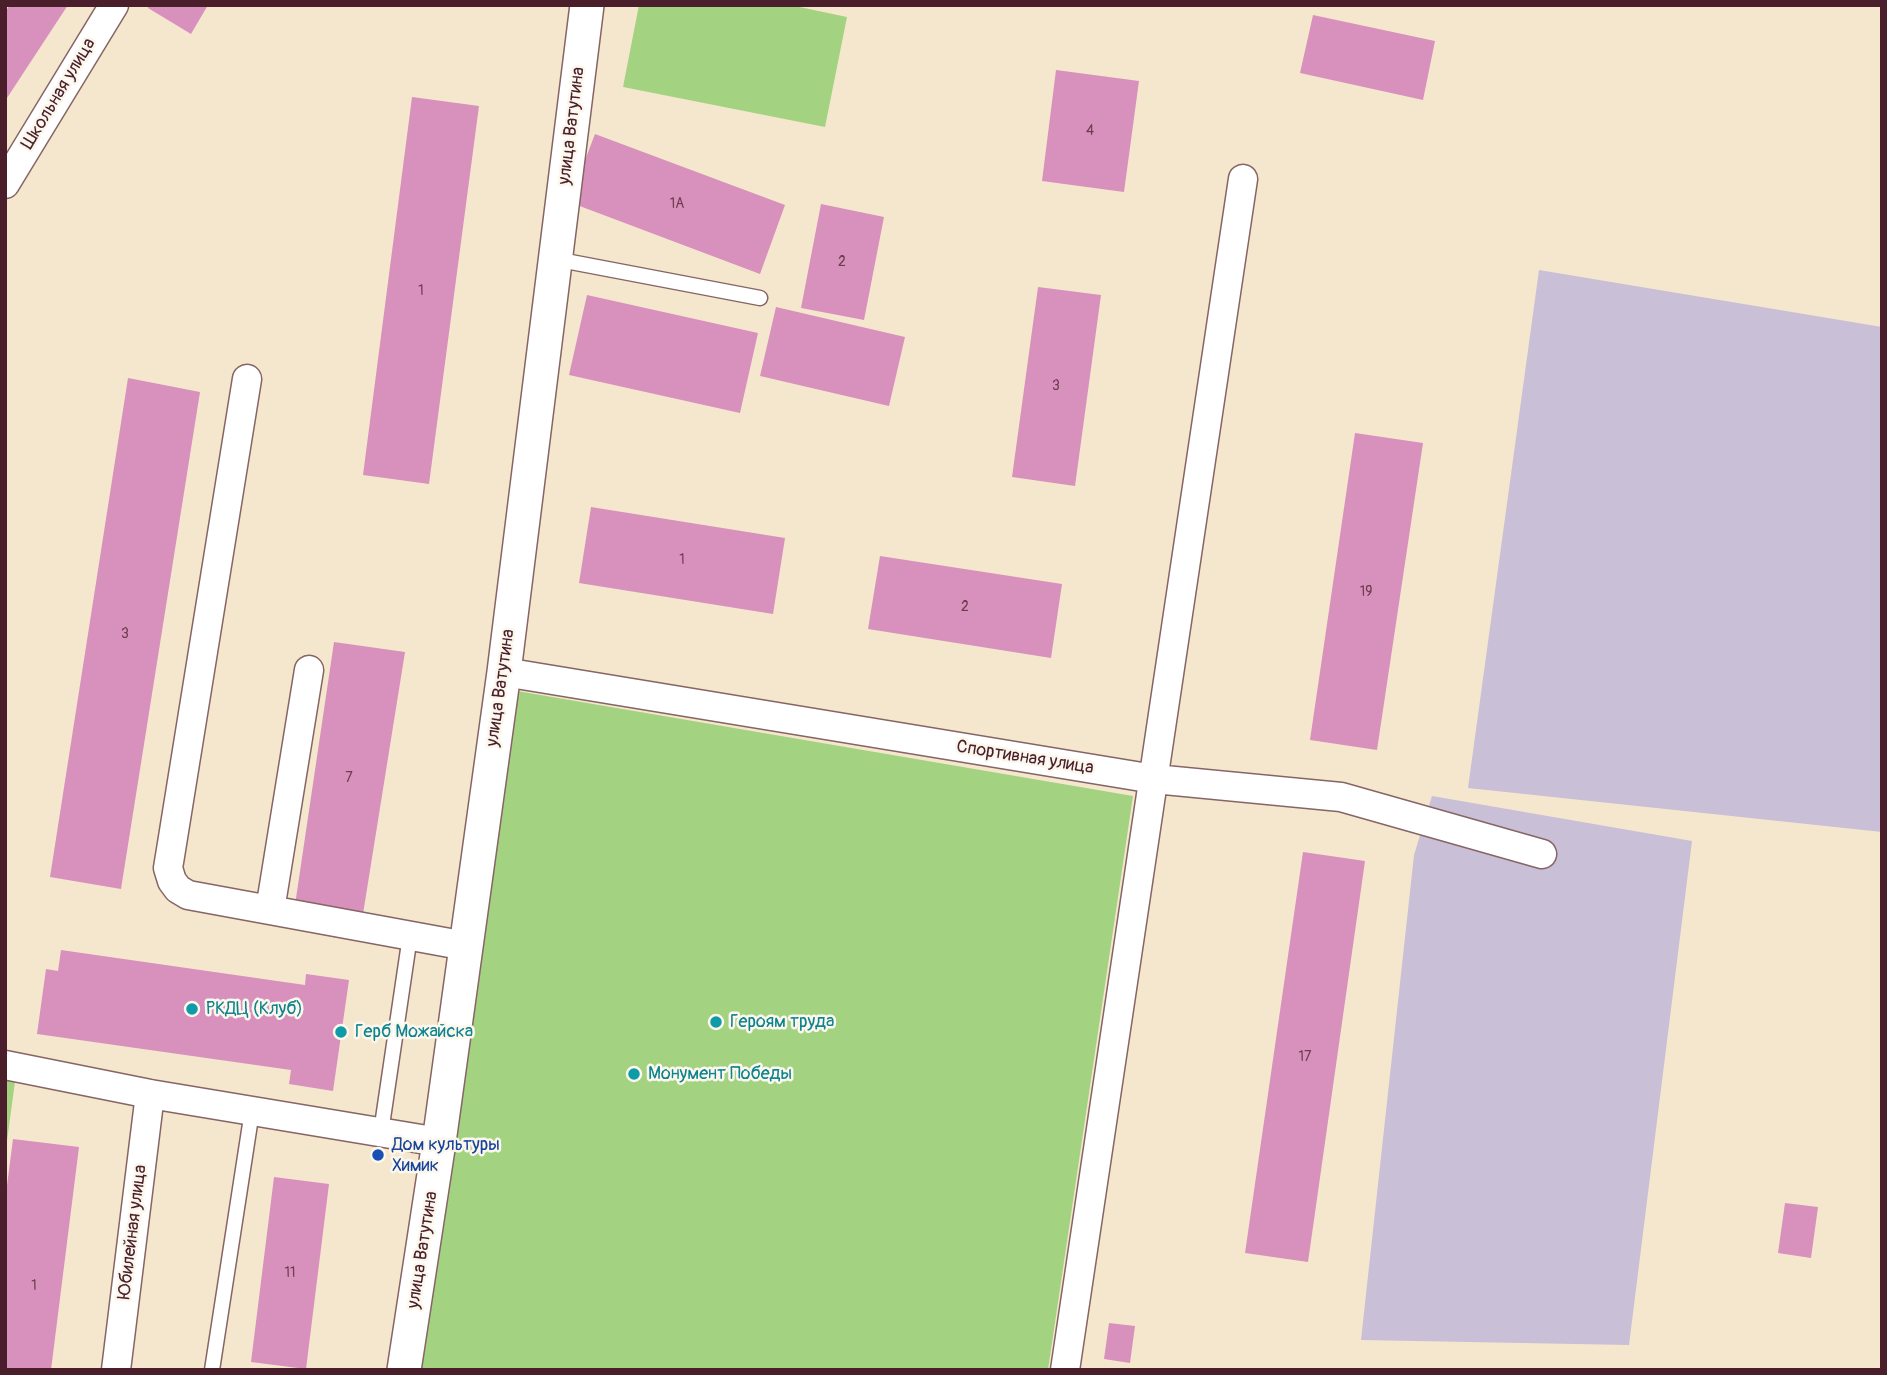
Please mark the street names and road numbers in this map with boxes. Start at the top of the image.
street label: Школьная улица [17,34,101,154]
street label: улица Ватутина [554,66,590,186]
street label: улица Ватутина [482,628,520,748]
street label: Спортивная улица [955,736,1095,780]
street label: Юбилейная улица [114,1164,152,1300]
street label: улица Ватутина [403,1190,443,1310]

